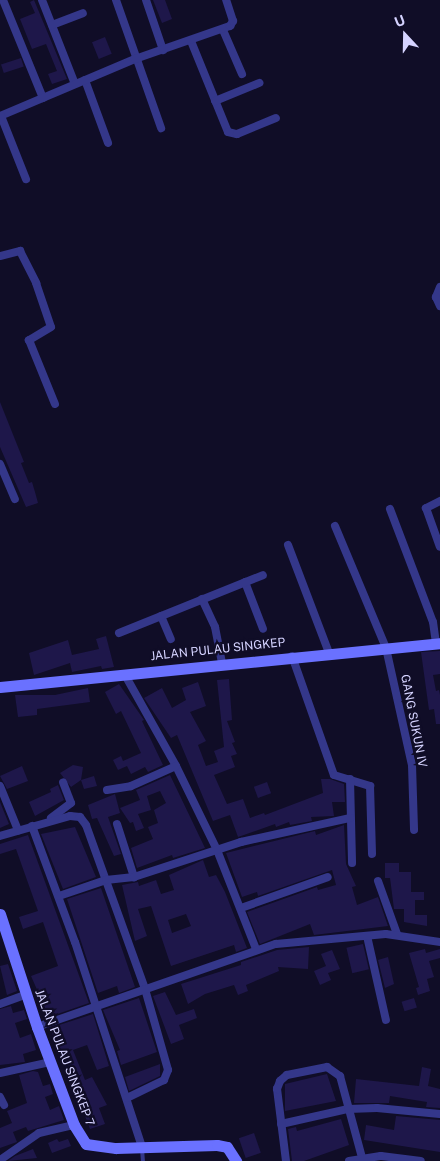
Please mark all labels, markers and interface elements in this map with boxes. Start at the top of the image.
north arrow [380,10,430,60]
text: U [392,12,407,30]
street label: JALAN PULAU SINGKEP [150,636,286,664]
street label: GANG SUKUN IV [397,673,429,769]
street label: JALAN PULAU SINGKEP 7 [31,987,97,1129]

